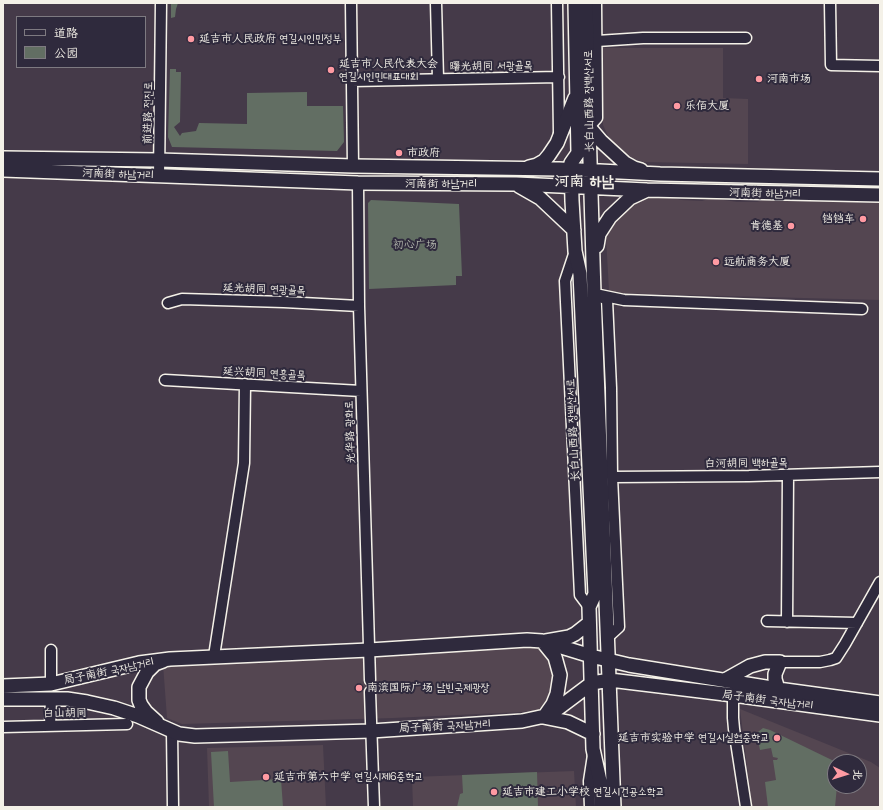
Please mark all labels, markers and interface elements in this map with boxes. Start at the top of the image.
legend [16,16,146,68]
text: 道路 [54,24,78,40]
place label: 延吉市人民政府 연길시인민정부 [199,32,341,46]
marker: 延吉市人民政府 연길시인민정부 [186,34,196,44]
text: 公园 [54,44,78,60]
street label: 长白山西路 장백산서로 [582,50,596,152]
place label: 延吉市人民代表大会 연길시인민대표대회 [339,57,438,83]
street label: 曙光胡同 서광골목 [449,59,533,73]
marker: 延吉市人民代表大会 연길시인민대표대회 [326,65,336,75]
place label: 河南市场 [767,72,811,86]
marker: 河南市场 [754,74,764,84]
street label: 前进路 전진로 [141,81,155,145]
place label: 乐佰大厦 [685,99,729,113]
marker: 乐佰大厦 [672,101,682,111]
place label: 市政府 [407,146,440,160]
marker: 市政府 [394,148,404,158]
street label: 河南街 하남거리 [82,166,154,182]
district label: 河南 하남 [554,172,614,190]
street label: 河南街 하남거리 [405,177,477,191]
street label: 河南街 하남거리 [729,186,801,200]
place label: 铛铛车 [822,212,855,226]
marker: 铛铛车 [858,214,868,224]
place label: 肯德基 [750,219,783,233]
marker: 肯德基 [786,221,796,231]
park label: 初心广场 [393,238,437,252]
place label: 远航商务大厦 [724,255,790,269]
marker: 远航商务大厦 [711,257,721,267]
street label: 延光胡同 연광골목 [222,281,306,297]
street label: 延兴胡同 연흥골목 [222,364,306,382]
street label: 长白山西路 장백산서로 [564,378,582,482]
street label: 光华路 광화로 [342,400,358,464]
street label: 白河胡同 백하골목 [704,456,788,470]
street label: 局子南街 국자남거리 [63,655,155,687]
place label: 南滨国际广场 남빈국제광장 [367,681,490,695]
marker: 南滨国际广场 남빈국제광장 [354,683,364,693]
street label: 局子南街 국자남거리 [722,688,814,712]
street label: 白山胡同 [43,706,87,720]
street label: 局子南街 국자남거리 [399,717,491,735]
place label: 延吉市实验中学 연길시실험중학교 [618,731,769,745]
marker: 延吉市实验中学 연길시실험중학교 [772,733,782,743]
north arrow [827,754,867,794]
text: 北 [851,769,866,781]
place label: 延吉市第六中学 연길시제6중학교 [274,770,423,784]
marker: 延吉市第六中学 연길시제6중학교 [261,772,271,782]
place label: 延吉市建工小学校 연길시건공소학교 [502,785,664,799]
marker: 延吉市建工小学校 연길시건공소학교 [489,787,499,797]

